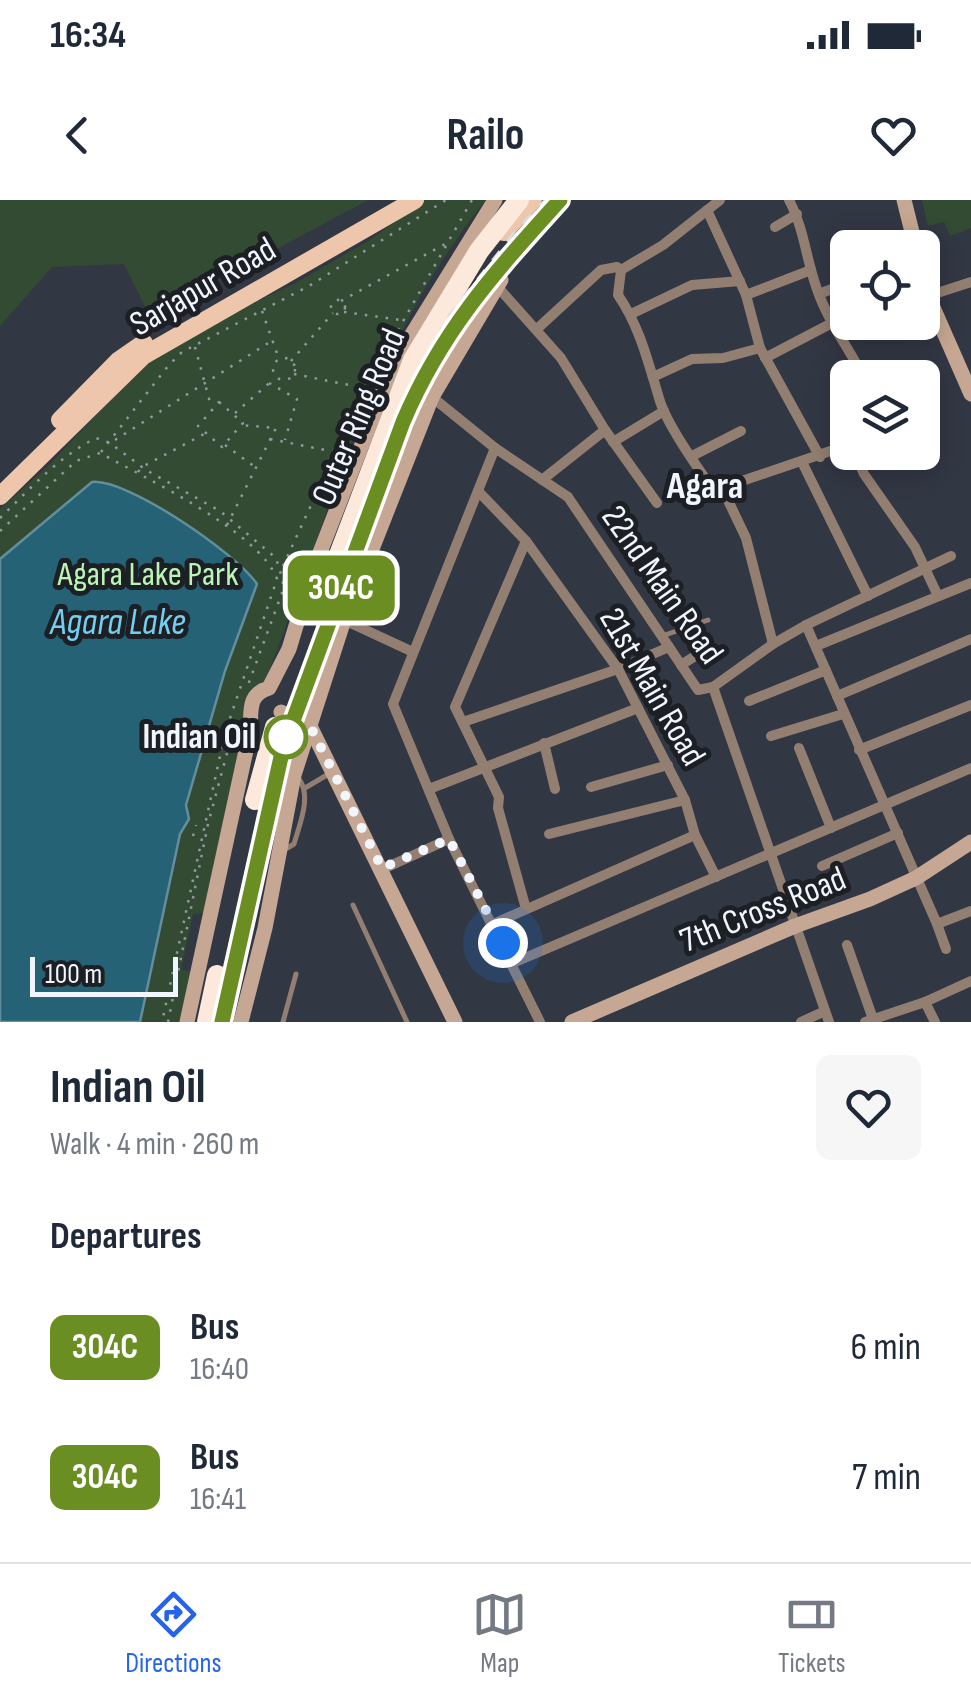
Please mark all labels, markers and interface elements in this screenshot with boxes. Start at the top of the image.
text: 16:34 [50,13,126,58]
icon: back [50,108,105,163]
text: Railo [447,108,524,163]
icon: heart [866,108,921,163]
street label: Sarjapur Road [122,228,284,346]
map controls [830,230,940,470]
button: locate [830,230,940,340]
street label: Outer Ring Road [303,322,415,512]
button: layers [830,360,940,470]
district label: Agara [666,464,743,509]
street label: 22nd Main Road [592,497,732,673]
park label: Agara Lake Park [56,553,239,596]
line badge: 304C [271,556,411,620]
text: 304C [308,567,374,610]
water label: Agara Lake [48,600,186,645]
street label: 21st Main Road [590,600,714,774]
place label: Indian Oil [143,716,256,759]
marker: Indian Oil [265,716,307,758]
street label: 7th Cross Road [674,857,852,963]
your location [478,918,528,968]
scale bar [30,952,178,996]
text: 100 m [45,958,102,991]
button: heart [816,1055,921,1160]
text: Indian Oil [50,1059,206,1116]
text: Walk · 4 min · 260 m [50,1125,259,1164]
text: Departures [50,1214,202,1259]
text: Bus [190,1305,239,1350]
text: 6 min [851,1325,921,1370]
text: 304C [72,1326,138,1369]
text: 16:40 [190,1350,249,1389]
text: Bus [190,1435,239,1480]
text: 7 min [852,1455,921,1500]
text: 304C [72,1456,138,1499]
text: 16:41 [190,1480,246,1519]
tab: Directions [125,1587,222,1680]
tab: Map [472,1587,527,1680]
tab: Tickets [778,1587,846,1680]

